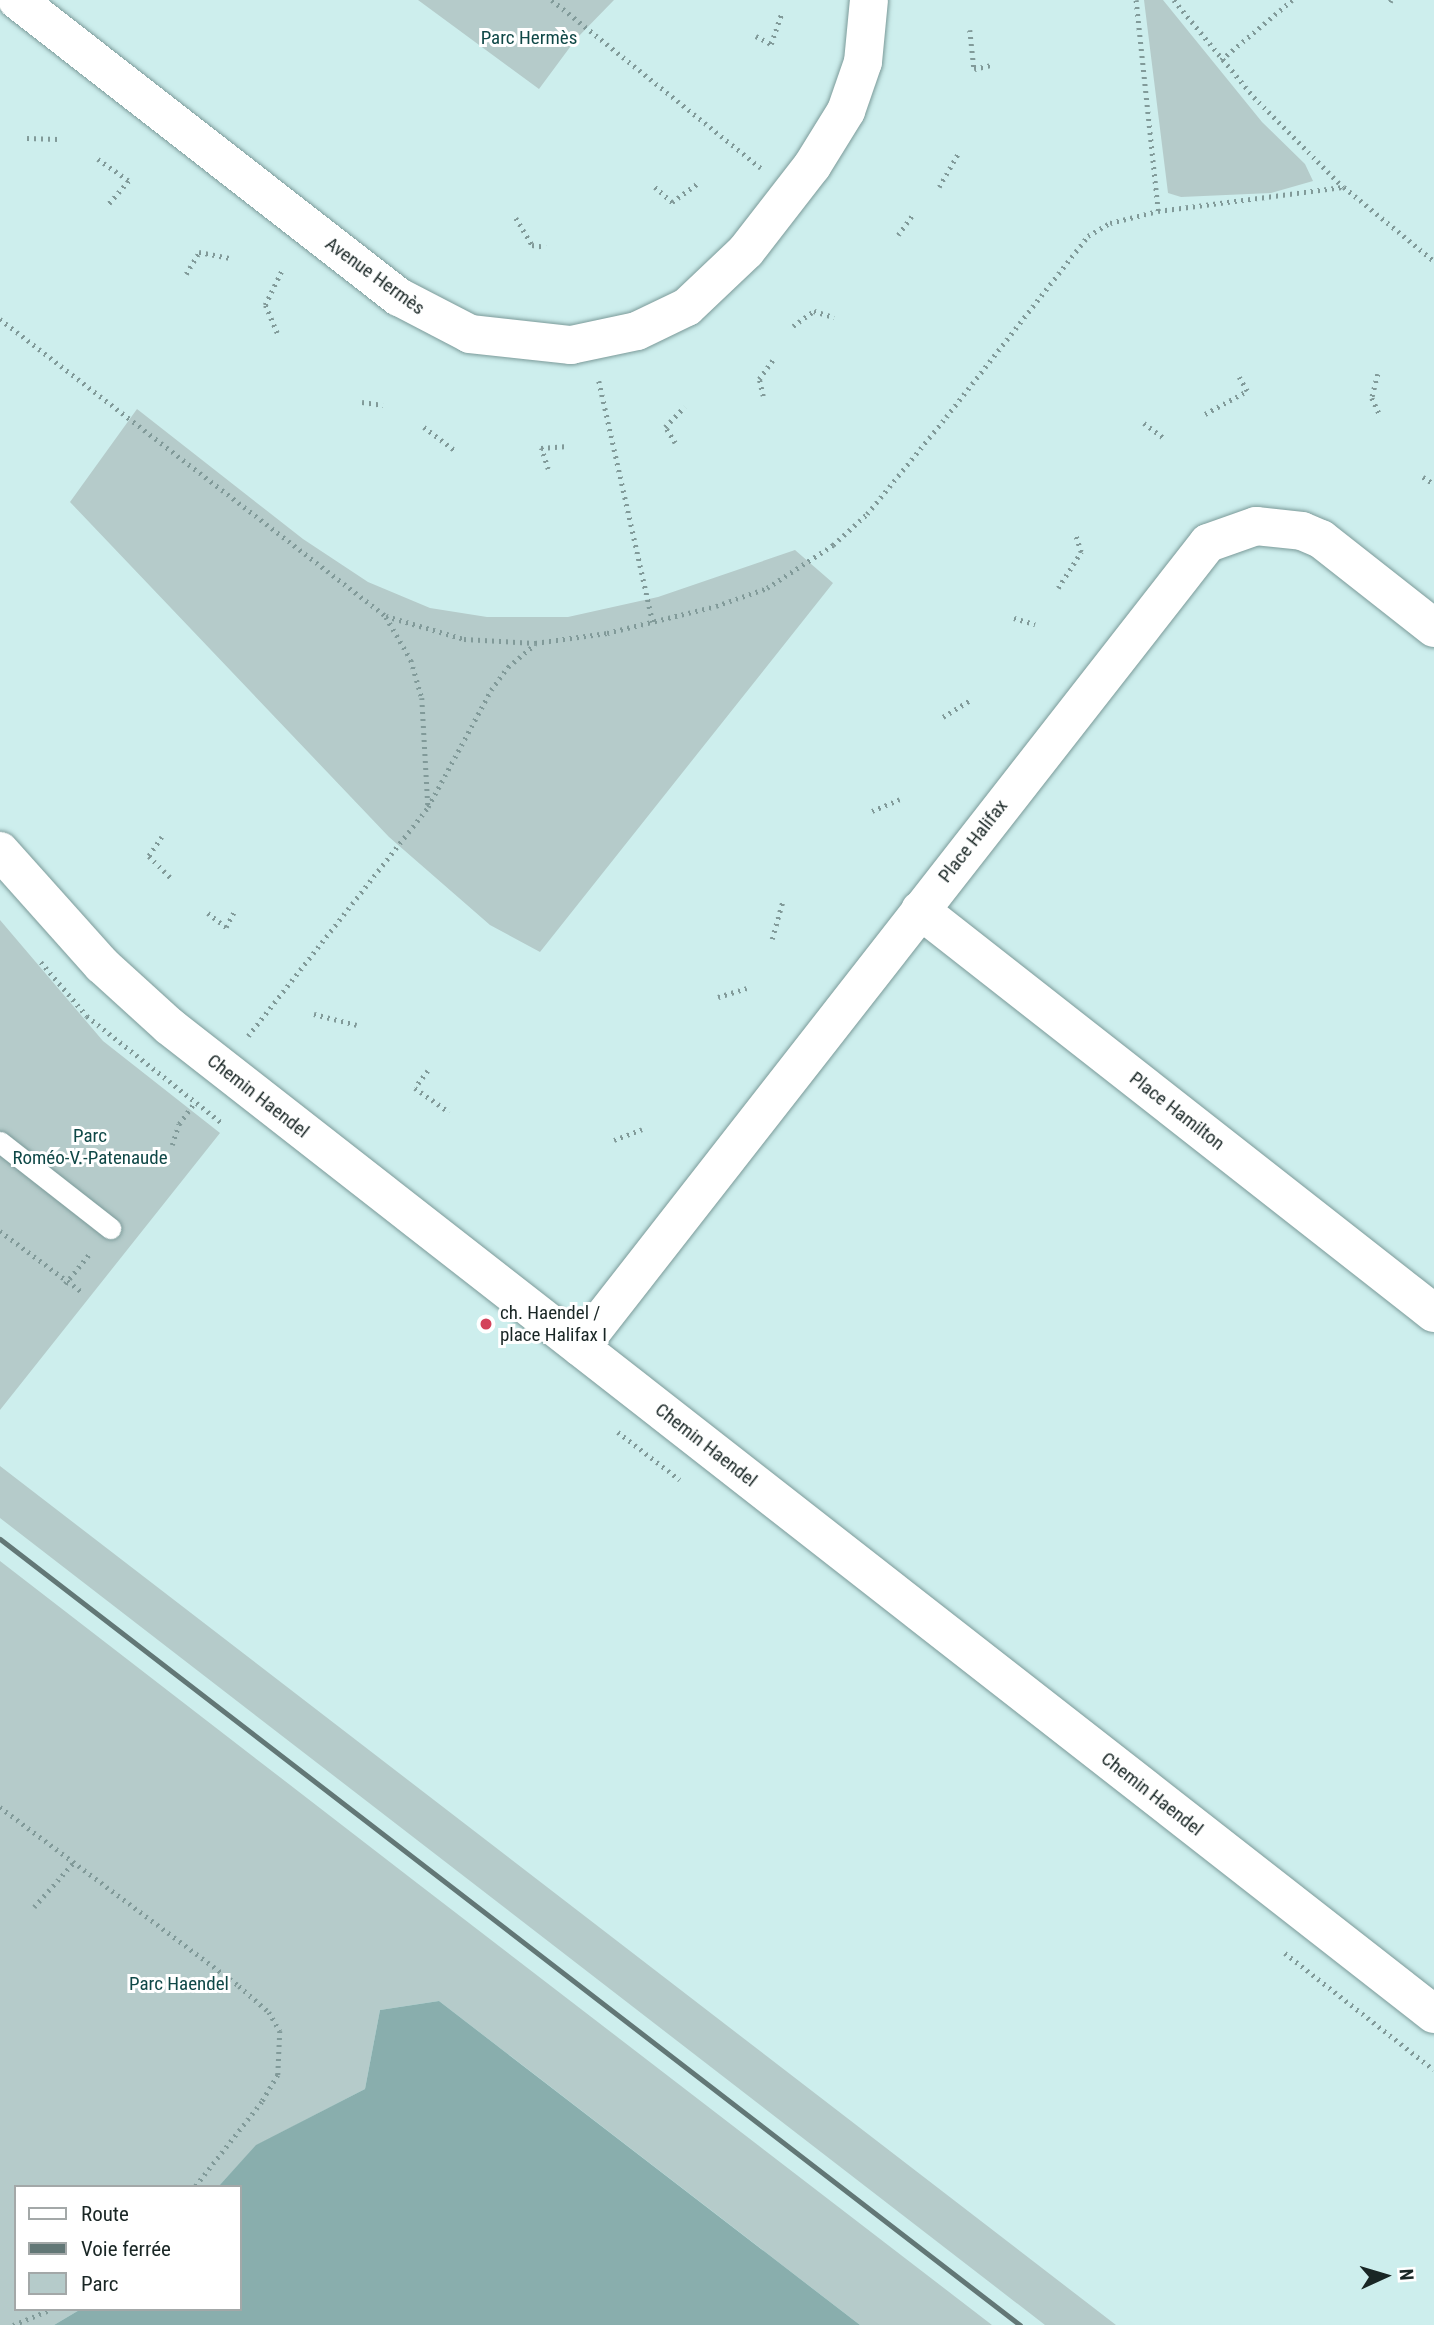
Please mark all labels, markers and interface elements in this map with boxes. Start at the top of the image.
park label: Parc Hermès [481,27,577,49]
street label: Avenue Hermès [321,232,429,320]
street label: Place Halifax [934,795,1012,887]
street label: Chemin Haendel [203,1049,313,1143]
street label: Place Hamilton [1125,1067,1229,1155]
park label: Parc Roméo-V.-Patenaude [12,1125,168,1169]
place label: ch. Haendel / place Halifax I [500,1302,607,1346]
marker: ch. Haendel / place Halifax I [478,1316,494,1332]
street label: Chemin Haendel [651,1398,761,1492]
street label: Chemin Haendel [1097,1747,1207,1841]
park label: Parc Haendel [129,1973,229,1995]
legend [14,2185,242,2311]
text: Route [81,2202,129,2226]
text: Voie ferrée [81,2237,171,2261]
north arrow [1350,2241,1420,2311]
text: N [1395,2268,1418,2281]
text: Parc [81,2272,119,2296]

